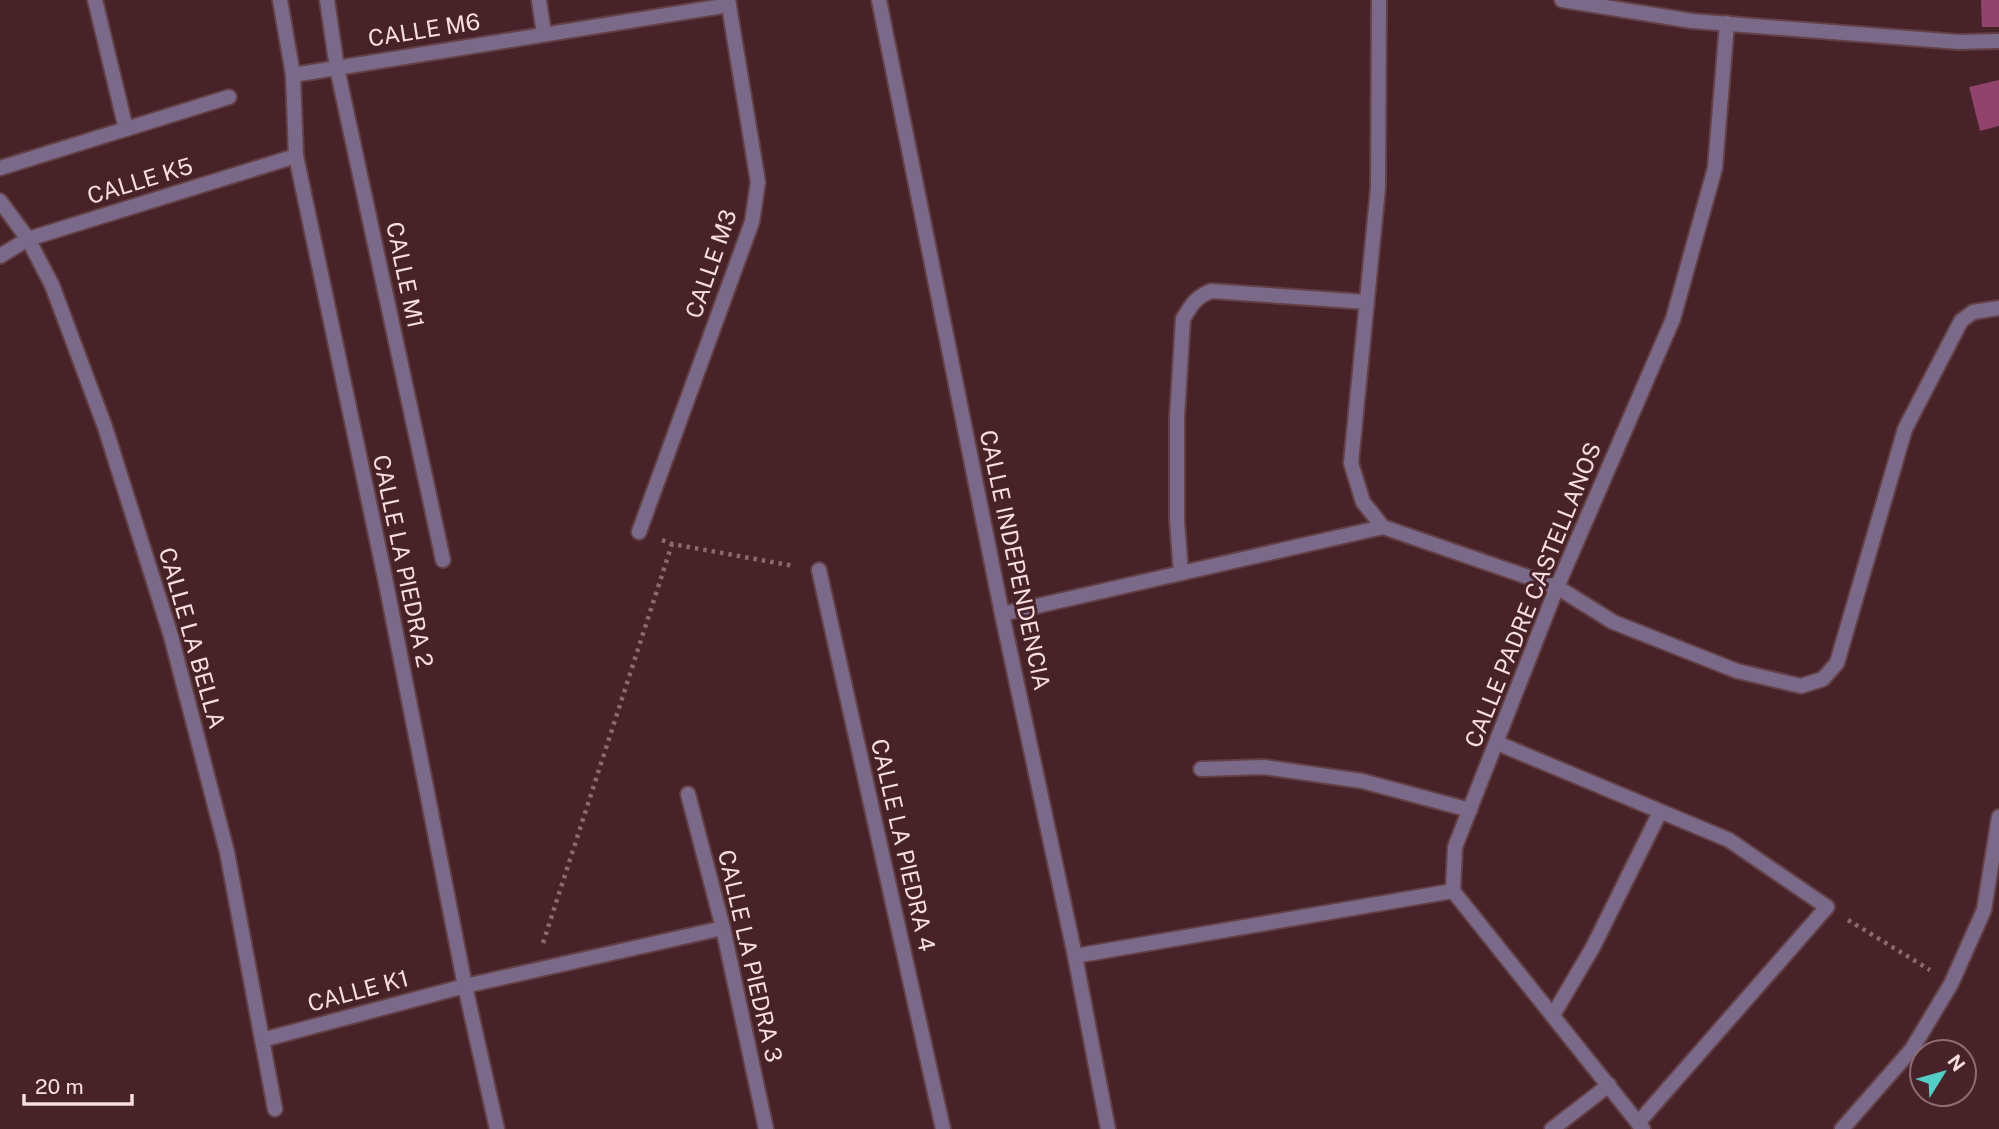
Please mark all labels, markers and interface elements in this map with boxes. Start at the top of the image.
street label: CALLE M6 [366,7,482,52]
street label: CALLE K5 [84,152,196,209]
street label: CALLE M3 [679,206,742,322]
street label: CALLE M1 [381,219,430,331]
street label: CALLE INDEPENDENCIA [975,427,1056,692]
street label: CALLE PADRE CASTELLANOS [1459,438,1606,751]
street label: CALLE LA PIEDRA 2 [368,452,439,670]
street label: CALLE LA BELLA [154,544,231,731]
street label: CALLE LA PIEDRA 4 [866,736,941,954]
street label: CALLE LA PIEDRA 3 [713,847,788,1065]
street label: CALLE K1 [304,964,411,1017]
north arrow [1908,1038,1978,1108]
text: N [1943,1050,1970,1075]
scale bar [24,1062,133,1106]
text: 20 m [35,1074,84,1099]

